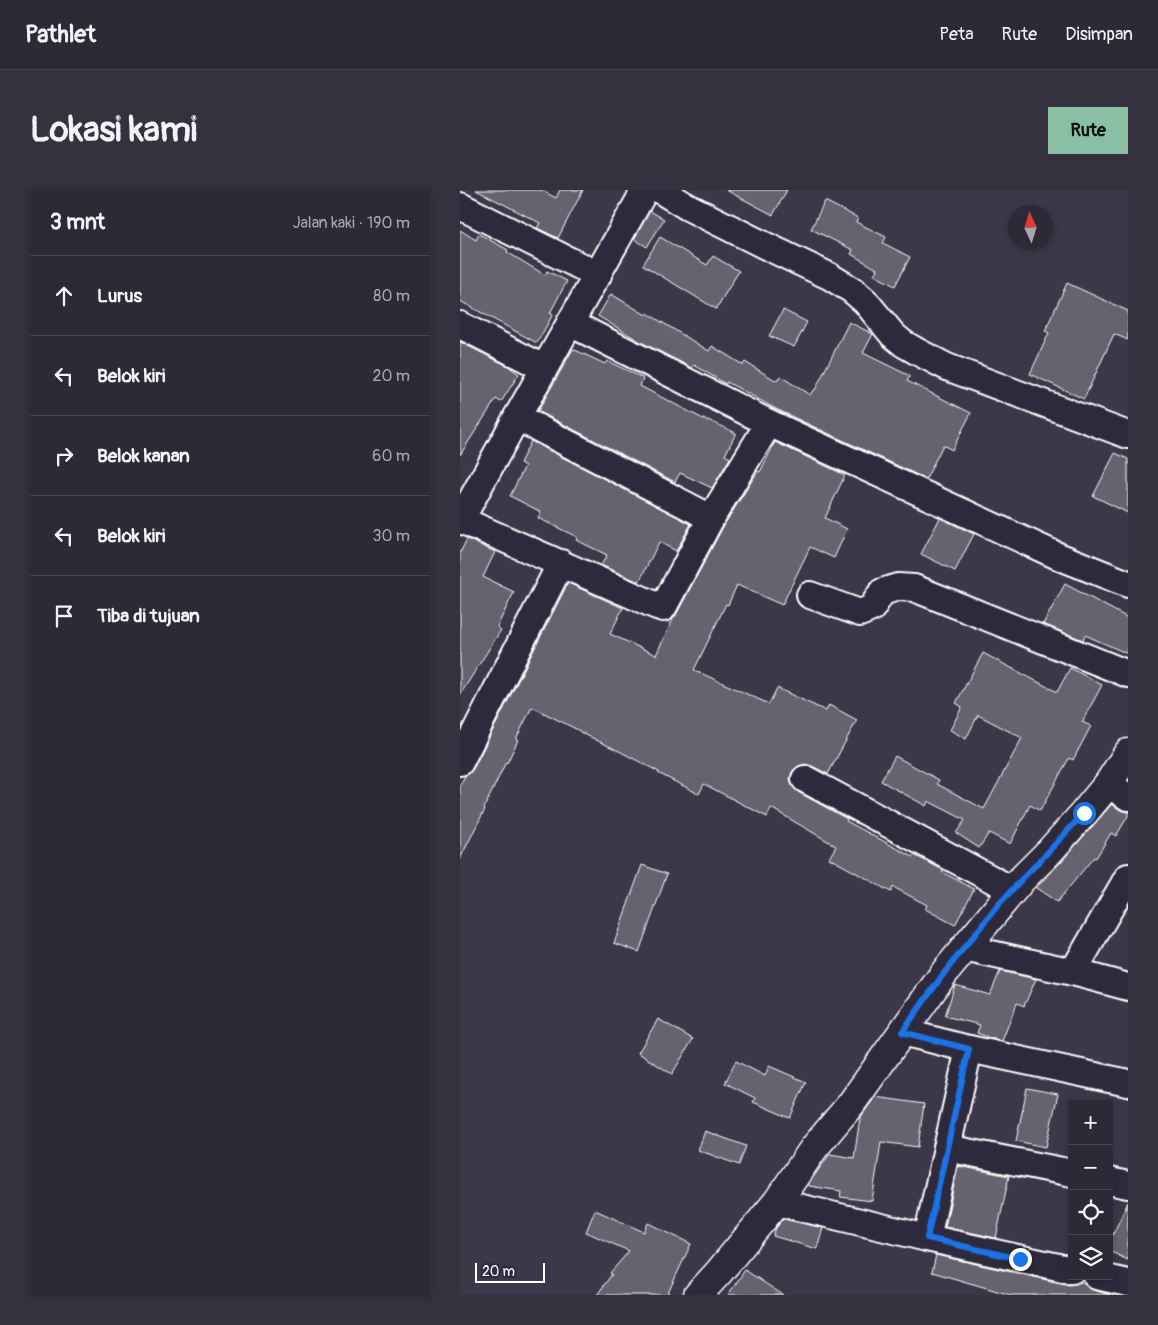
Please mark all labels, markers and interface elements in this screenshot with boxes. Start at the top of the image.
text: Pathlet [25,20,96,49]
text: Peta [939,23,974,46]
text: Rute [1002,23,1037,46]
text: Disimpan [1065,23,1133,46]
button: Rute [1048,107,1128,154]
text: Lokasi kami [30,108,197,152]
north arrow [1008,205,1053,250]
text: 3 mnt [50,209,105,236]
text: Jalan kaki · 190 m [293,213,410,233]
icon: ahead [50,282,78,310]
text: Lurus [97,284,142,308]
text: 80 m [373,286,410,306]
icon: left [50,362,78,390]
text: Belok kiri [97,364,165,388]
text: 20 m [372,366,410,386]
icon: right [50,442,78,470]
text: Belok kanan [97,444,190,468]
text: 60 m [372,446,410,466]
icon: left [50,522,78,550]
text: Belok kiri [97,524,165,548]
text: 30 m [372,526,410,546]
icon: arrive [50,602,78,630]
text: Tiba di tujuan [97,604,200,628]
route start [1073,802,1096,825]
map controls [1068,1100,1113,1280]
button: + [1068,1100,1113,1145]
button: − [1068,1145,1113,1190]
button: locate [1068,1190,1113,1235]
button: layers [1068,1235,1113,1280]
route end [1009,1248,1032,1271]
scale bar [475,1260,545,1283]
text: 20 m [482,1263,515,1280]

